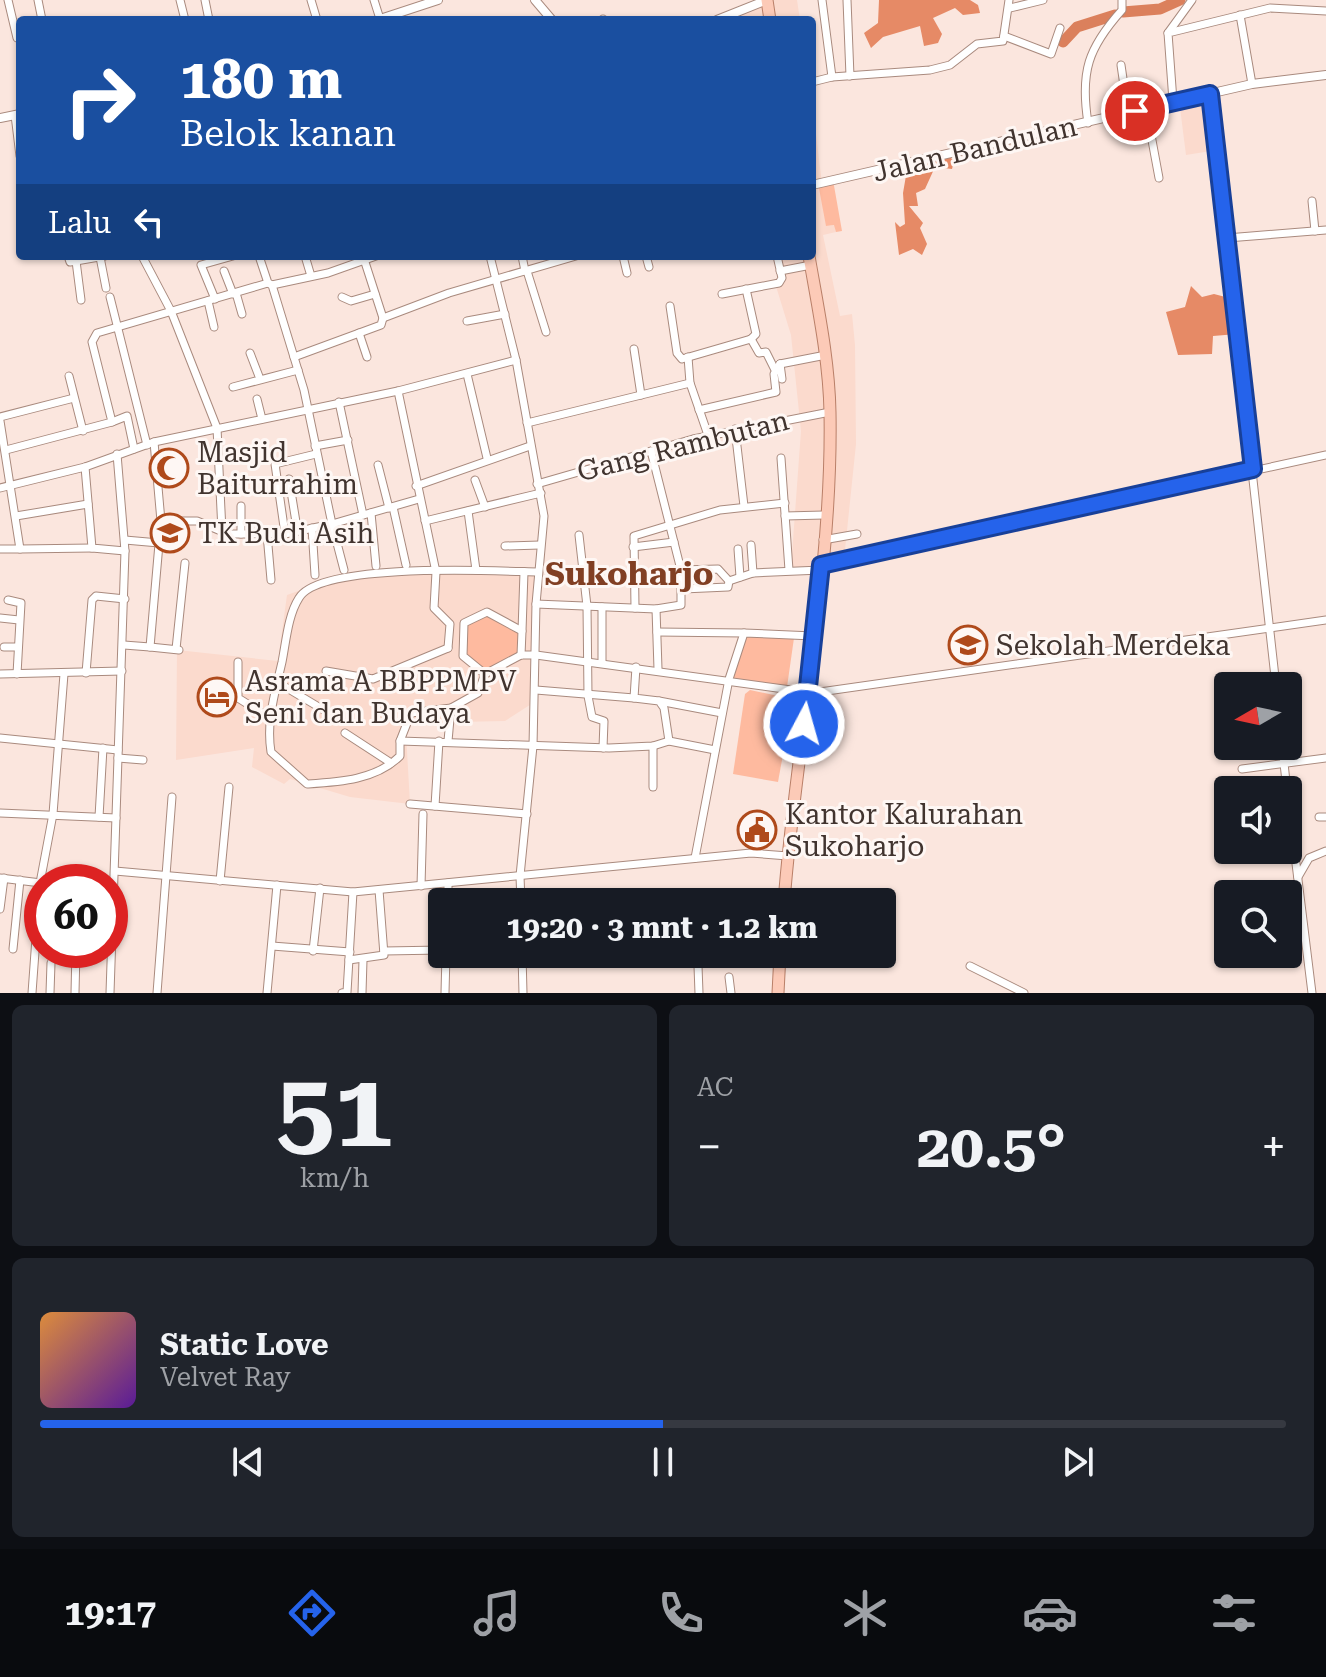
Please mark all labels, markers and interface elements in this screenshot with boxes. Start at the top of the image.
text: 180 m [180,46,342,112]
icon: right [48,48,152,152]
pin [1101,77,1169,145]
icon: arrive [1113,89,1157,133]
street label: Jalan Bandulan [870,109,1080,189]
text: Belok kanan [180,113,396,155]
icon: left [127,200,171,244]
text: Lalu [48,205,111,240]
street label: Gang Rambutan [574,404,792,488]
place label: Masjid Baiturrahim [197,436,358,501]
mosque icon: Masjid Baiturrahim [148,447,190,489]
school or university icon: TK Budi Asih [149,512,191,554]
place label: TK Budi Asih [198,517,374,550]
district label: Sukoharjo [545,555,713,593]
school or university icon: Sekolah Merdeka [947,624,989,666]
place label: Sekolah Merdeka [996,629,1230,662]
place label: Asrama A BBPPMPV Seni dan Budaya [245,665,517,730]
north arrow [1214,672,1302,760]
map controls [1214,672,1302,968]
hotel icon: Asrama A BBPPMPV Seni dan Budaya [196,676,238,718]
position arrow [762,682,846,766]
button: sound [1214,776,1302,864]
place label: Kantor Kalurahan Sukoharjo [785,798,1023,863]
public building icon: Kantor Kalurahan Sukoharjo [736,809,778,851]
speed limit sign: 60 [24,864,128,968]
button: search [1214,880,1302,968]
text: 19:20 · 3 mnt · 1.2 km [506,910,818,945]
text: 51 [276,1050,393,1171]
text: AC [697,1072,733,1102]
text: 20.5° [917,1111,1066,1182]
text: − [697,1121,722,1173]
text: + [1261,1121,1286,1173]
text: km/h [300,1163,369,1193]
text: Static Love [160,1327,329,1362]
text: Velvet Ray [160,1362,291,1392]
icon: previous [226,1440,270,1484]
icon: pause [641,1440,685,1484]
icon: next [1056,1440,1100,1484]
icon: directions [284,1585,340,1641]
icon: music [469,1585,525,1641]
icon: phone [653,1585,709,1641]
icon: climate [837,1585,893,1641]
icon: car [1022,1585,1078,1641]
icon: filters [1206,1585,1262,1641]
text: 19:17 [64,1592,156,1634]

